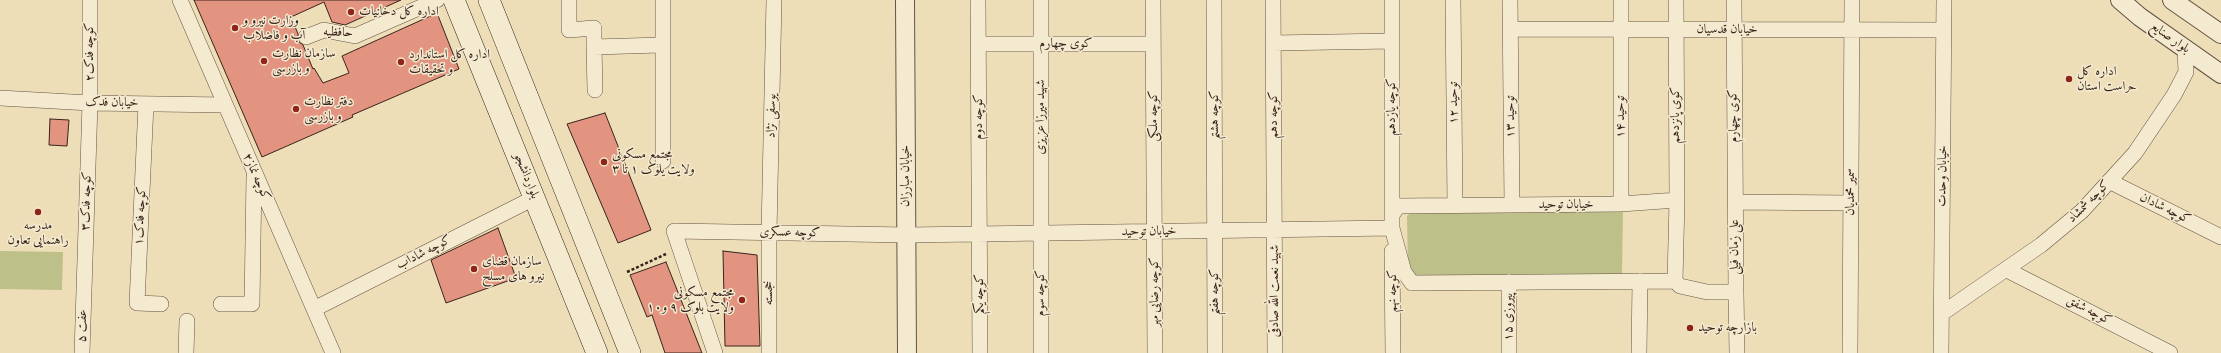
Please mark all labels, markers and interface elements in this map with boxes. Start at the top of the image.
place label: اداره کل دخانیات [359,4,439,20]
marker: اداره کل دخانیات [346,7,356,17]
place label: وزارت نیرو و آب و فاضلاب [243,13,305,44]
street label: بلوار صنایع [2147,19,2193,57]
street label: کوچه فدک۲ [82,22,98,82]
street label: خیابان قدسیان [1696,22,1758,38]
marker: وزارت نیرو و آب و فاضلاب [230,23,240,33]
street label: حافظیه [323,25,353,41]
street label: کوی چهارم [1039,36,1093,52]
place label: سازمان نظارت و بازرسی [272,46,336,77]
place label: اداره کل استاندارد و تحقیقات [409,47,490,78]
marker: سازمان نظارت و بازرسی [259,56,269,66]
marker: اداره کل استاندارد و تحقیقات [396,57,406,67]
place label: اداره کل حراست استان [2077,64,2137,95]
marker: اداره کل حراست استان [2064,74,2074,84]
street label: کوچه یازدهم [1384,78,1400,136]
street label: شهید میرزا عزیزی [1033,79,1049,155]
street label: توحید ۱۲ [1446,82,1462,124]
street label: کوی پانزدهم [1668,87,1684,143]
street label: کوی چهارم [1726,89,1742,143]
street label: کوچه ملکی [1146,90,1162,142]
street label: کوچه هشتم [1207,90,1223,140]
street label: کوچه دهم [1266,91,1282,139]
place label: دفتر نظارت و بازرسی [304,94,353,125]
street label: یوسفی نژاد [764,94,780,138]
street label: کوچه دوم [971,94,987,140]
street label: خیابان فدک [85,95,139,111]
street label: توحید ۱۳ [1503,96,1519,138]
street label: توحید ۱۴ [1613,96,1629,138]
marker: دفتر نظارت و بازرسی [291,104,301,114]
street label: خیابان مبارزان [898,145,914,207]
street label: خیابان وحدت [1935,145,1951,207]
place label: مجتمع مسکونی ولایت یلوک ۱ تا ۳ [612,147,695,178]
street label: کوچه نماز۲ [239,151,273,203]
street label: بلواردانشجو [510,151,542,201]
marker: مجتمع مسکونی ولایت یلوک ۱ تا ۳ [599,157,609,167]
street label: سمیر محمدیان [1843,168,1859,216]
street label: کوچه فدک۳ [78,171,96,231]
street label: کوچه شمشاد [2064,177,2114,227]
street label: کوچه فدک۱ [132,186,150,246]
street label: کوچه شادان [2137,190,2193,228]
street label: خیابان توحید [1538,197,1594,213]
marker: مدرسه راهنمایی تعاون [33,207,43,217]
place label: مدرسه راهنمایی تعاون [7,218,69,249]
street label: علی زمان فیلی [1727,219,1743,275]
street label: خیابان توحید [1121,224,1177,240]
street label: کوچه عسکری [760,225,820,241]
street label: کوچه شاداب [394,233,454,273]
street label: شهید نعمت الله صادقی [1267,245,1283,337]
place label: سازمان قضای نیرو های مسلح [482,254,544,285]
street label: کوچه رضایی مهر [1147,257,1163,327]
marker: سازمان قضای نیرو های مسلح [469,264,479,274]
street label: کوچه هفتم [1207,269,1223,315]
street label: کوچه سوم [1033,270,1049,316]
street label: کوچه نهم [1385,270,1401,312]
street label: کوچه یکم [972,274,988,314]
street label: خجسته [761,281,777,305]
place label: مجتمع مسکونی ولایت بلوک ۹ و۱۰ [647,285,734,316]
street label: پیروزی ۱۵ [1501,293,1517,341]
street label: کوچه شفق [2064,293,2114,329]
marker: مجتمع مسکونی ولایت بلوک ۹ و۱۰ [737,295,747,305]
street label: عفت ۵ [75,309,91,343]
place label: بازارچه توحید [1698,320,1757,336]
marker: بازارچه توحید [1685,323,1695,333]

